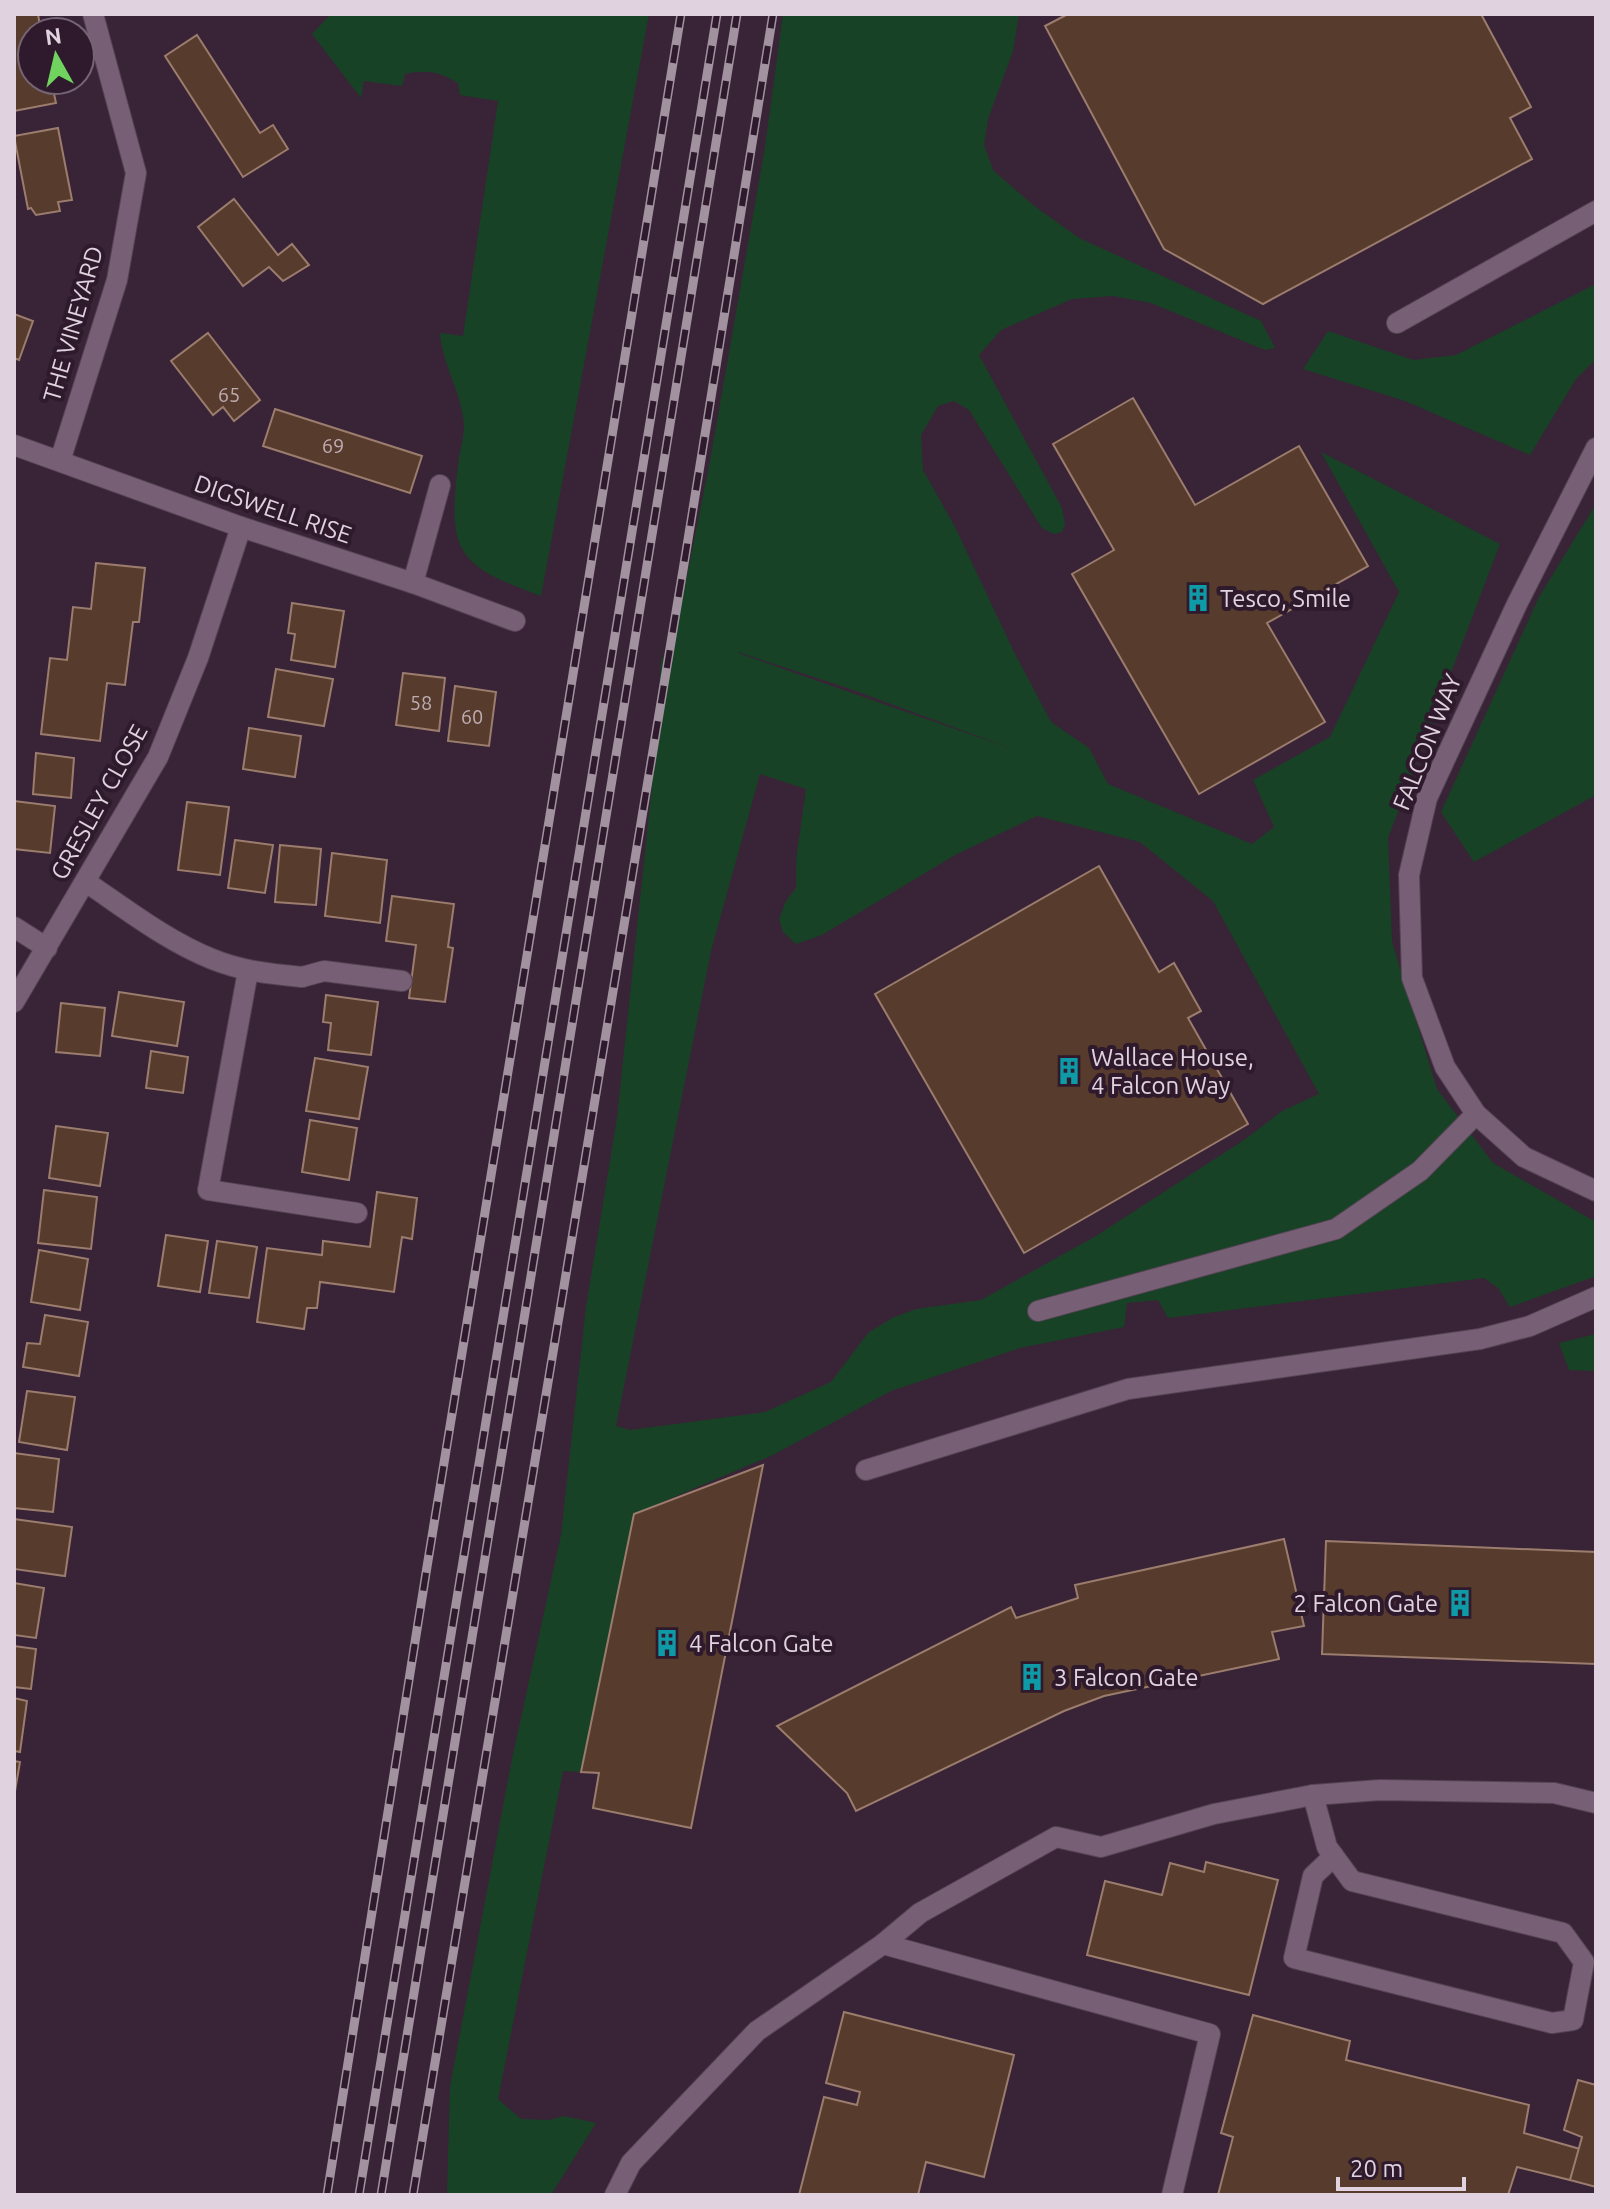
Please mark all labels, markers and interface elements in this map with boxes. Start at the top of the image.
north arrow [16,16,96,96]
text: N [43,22,63,49]
street label: THE VINEYARD [38,243,108,405]
house number: 65 [218,383,240,406]
house number: 69 [322,434,344,457]
street label: DIGSWELL RISE [191,469,355,549]
building icon: Tesco, Smile [1183,583,1213,613]
place label: Tesco, Smile [1220,585,1351,612]
street label: FALCON WAY [1387,670,1467,814]
house number: 58 [410,691,432,714]
house number: 60 [461,705,483,728]
street label: GRESLEY CLOSE [45,720,153,884]
place label: Wallace House, 4 Falcon Way [1091,1044,1254,1099]
building icon: Wallace House, 4 Falcon Way [1054,1056,1084,1086]
building icon: 2 Falcon Gate [1445,1588,1475,1618]
place label: 2 Falcon Gate [1293,1590,1438,1617]
building icon: 4 Falcon Gate [652,1628,682,1658]
place label: 4 Falcon Gate [689,1630,834,1657]
building icon: 3 Falcon Gate [1017,1662,1047,1692]
place label: 3 Falcon Gate [1054,1664,1199,1691]
scale bar [1338,2141,1464,2191]
text: 20 m [1350,2155,1403,2182]

